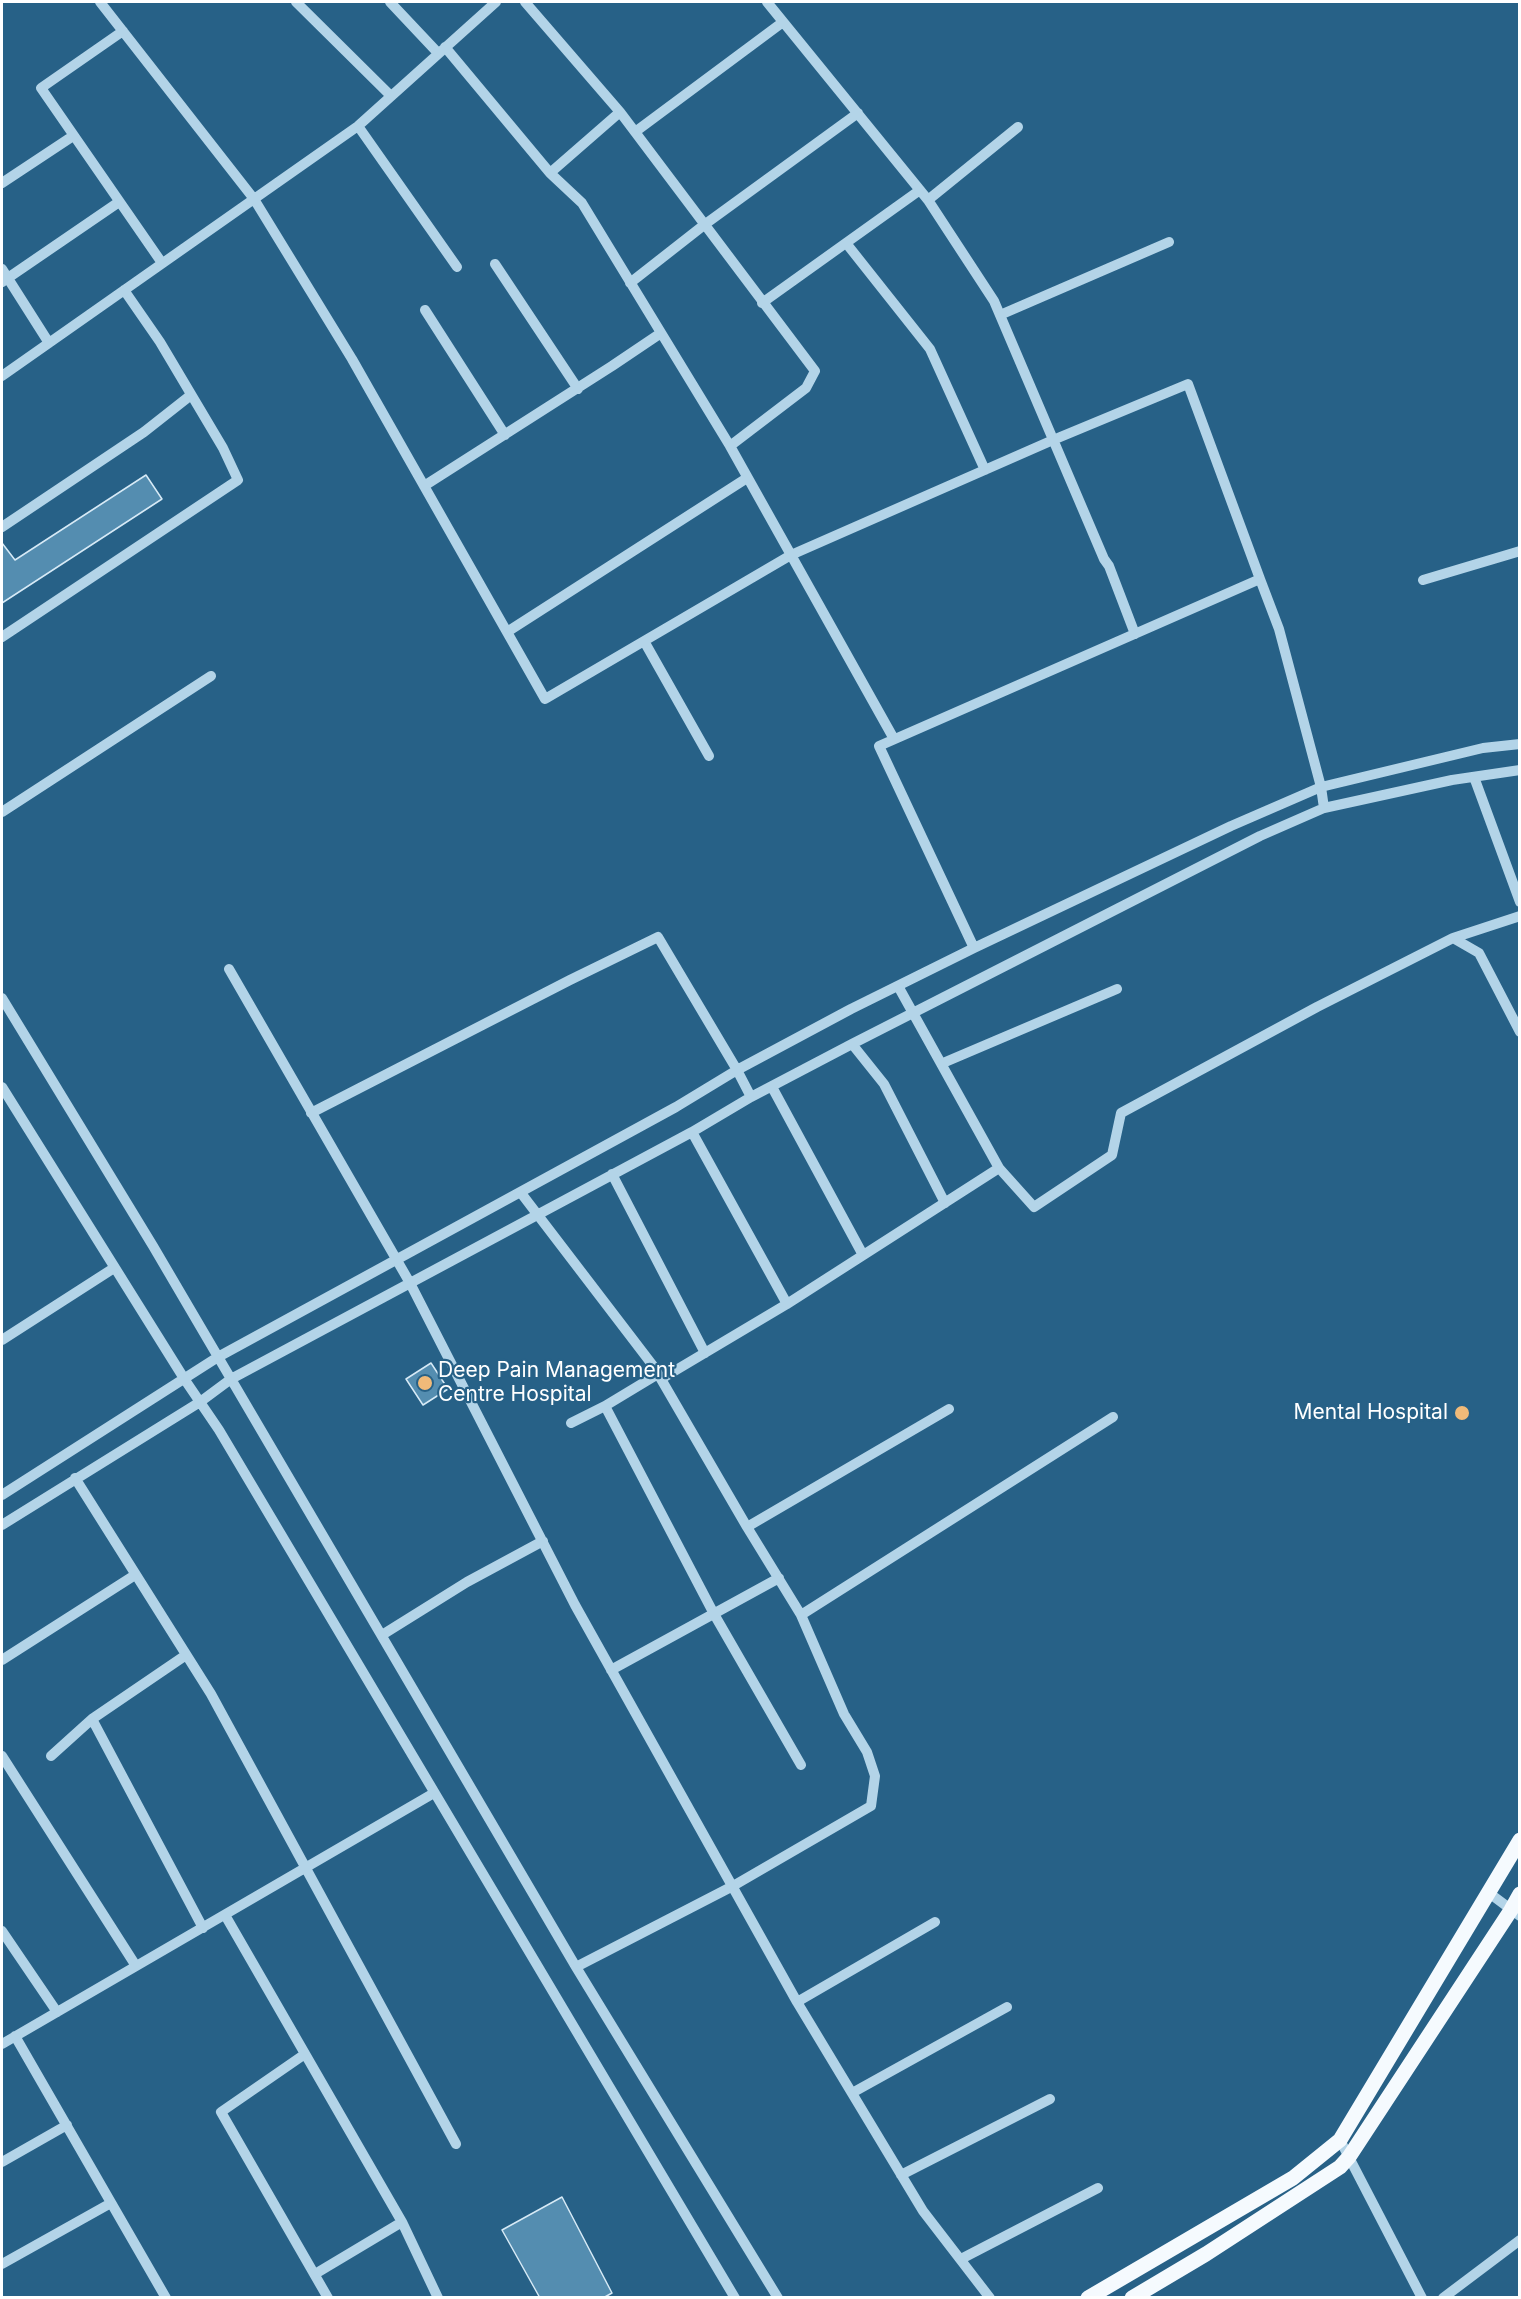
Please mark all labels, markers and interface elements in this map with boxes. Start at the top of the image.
place label: Deep Pain Management Centre Hospital [438,1358,675,1408]
marker: Deep Pain Management Centre Hospital [416,1374,434,1392]
place label: Mental Hospital [1294,1400,1448,1426]
marker: Mental Hospital [1453,1404,1471,1422]

